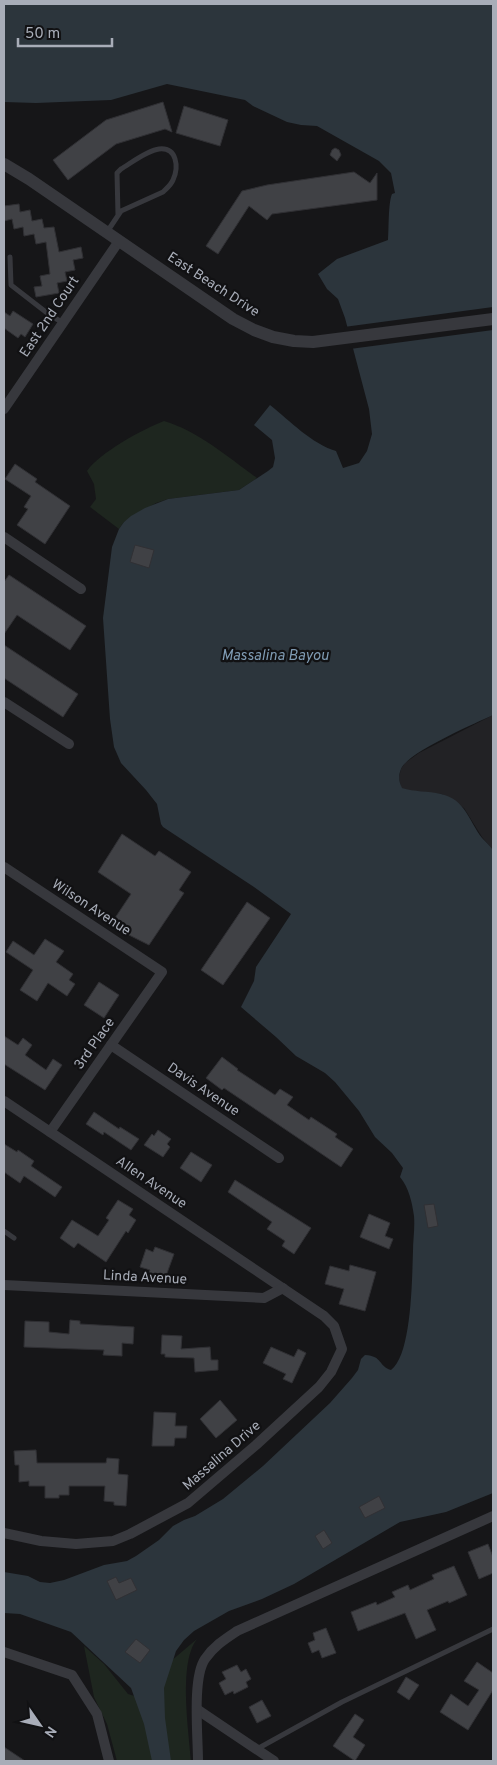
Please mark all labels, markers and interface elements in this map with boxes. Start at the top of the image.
scale bar [18,15,111,47]
text: 50 m [25,25,60,44]
street label: East Beach Drive [164,249,262,321]
street label: East 2nd Court [17,273,83,361]
water label: Massalina Bayou [221,647,330,666]
street label: Wilson Avenue [48,876,134,940]
street label: 3rd Place [71,1015,119,1073]
street label: Davis Avenue [164,1060,242,1120]
street label: Allen Avenue [112,1153,190,1213]
street label: Linda Avenue [102,1267,188,1289]
street label: Massalina Drive [180,1418,264,1494]
north arrow [15,1700,65,1750]
text: N [40,1723,59,1740]

